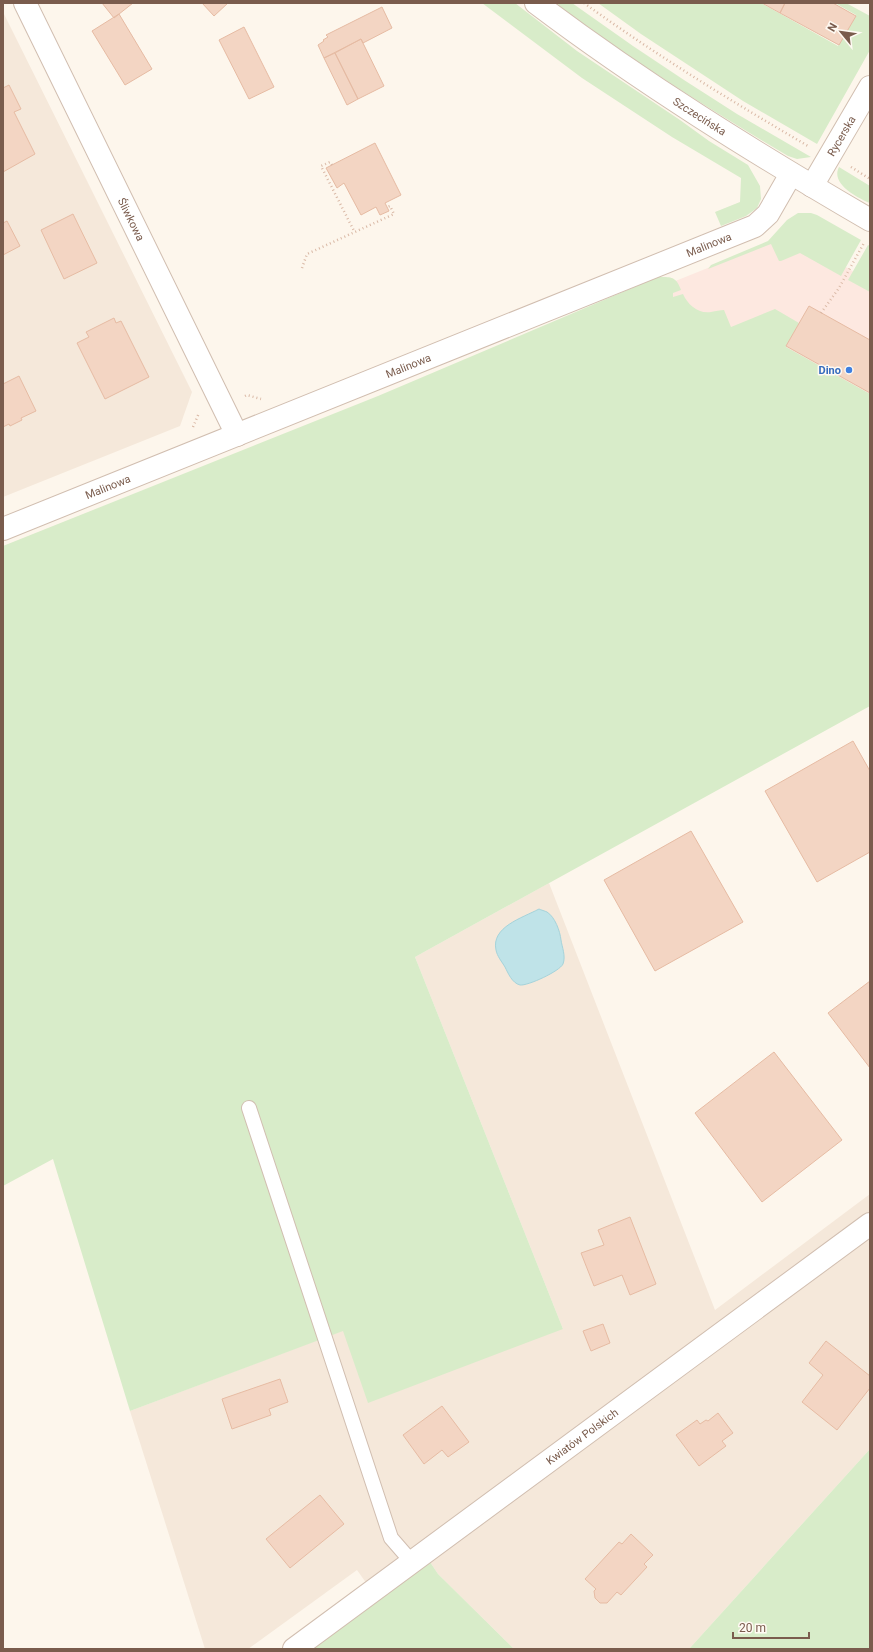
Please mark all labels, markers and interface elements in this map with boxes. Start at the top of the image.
north arrow [821,12,861,52]
text: N [825,21,840,34]
street label: Szczecińska [670,95,728,139]
street label: Rycerska [825,114,859,159]
street label: Śliwkowa [115,196,147,243]
street label: Malinowa [685,230,734,260]
street label: Malinowa [384,351,433,381]
place label: Dino [819,364,841,377]
marker: Dino [844,365,854,375]
street label: Malinowa [83,472,133,502]
street label: Kwiatów Polskich [544,1406,621,1468]
scale bar [733,1614,809,1640]
text: 20 m [739,1621,766,1635]

